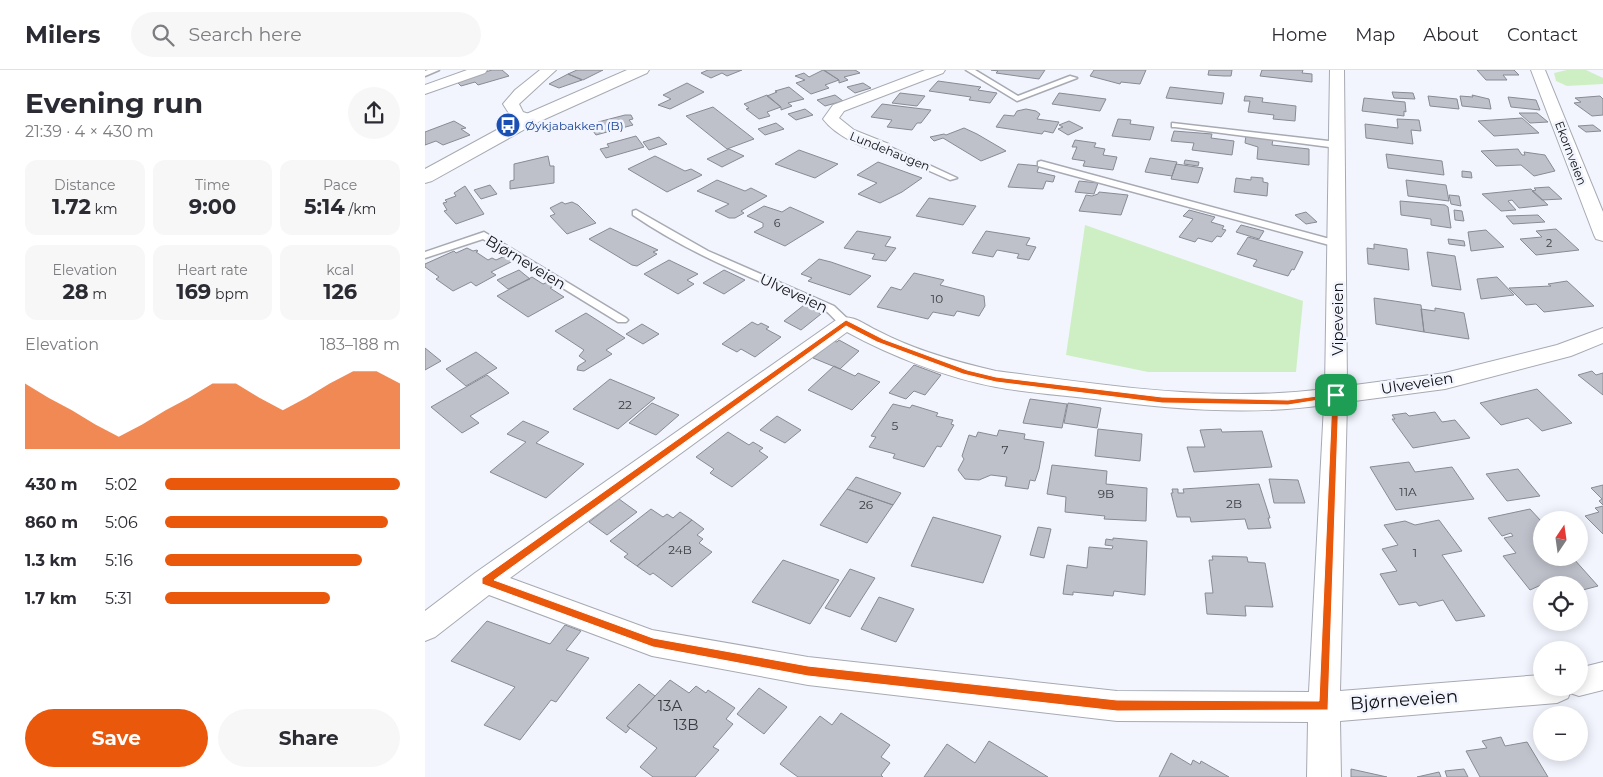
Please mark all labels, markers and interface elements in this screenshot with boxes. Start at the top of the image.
search box [131,12,481,57]
text: Milers [25,20,101,49]
icon: search [149,21,177,49]
text: Search here [189,23,302,46]
text: Home [1271,24,1327,46]
text: Map [1355,24,1395,46]
text: About [1423,24,1479,46]
text: Contact [1507,24,1578,46]
text: Evening run [25,86,203,120]
button: share [348,87,400,139]
bus stop icon: Øykjabakken (B) [495,112,521,138]
place label: Øykjabakken (B) [525,118,624,133]
street label: Ekornveien [1552,119,1590,187]
text: 21:39 · 4 × 430 m [25,122,154,141]
street label: Lundehaugen [848,128,932,174]
text: Distance [54,176,116,194]
text: Time [195,176,230,194]
text: Pace [323,176,357,194]
text: 1.72 [52,194,91,219]
text: 9:00 [189,194,236,219]
text: 5:14 [304,194,345,219]
text: km [91,200,118,218]
text: /km [345,200,376,218]
house number: 6 [774,216,781,230]
street label: Bjørneveien [483,231,569,293]
house number: 2 [1546,236,1552,250]
text: Elevation [52,261,117,279]
text: Heart rate [177,261,248,279]
text: kcal [326,261,354,279]
street label: Ulveveien [757,269,831,317]
text: 28 [62,279,89,304]
text: 169 [176,279,211,304]
text: 126 [323,279,357,304]
street label: Vipeveien [1328,282,1347,356]
text: m [89,285,107,303]
text: bpm [211,285,249,303]
house number: 10 [931,291,943,306]
text: Elevation [25,335,99,354]
text: 183–188 m [320,335,400,354]
street label: Ulveveien [1379,368,1455,398]
pin [1315,374,1357,416]
icon: arrive [1322,381,1350,409]
house number: 22 [618,397,632,412]
house number: 5 [892,418,899,433]
house number: 7 [1001,442,1009,457]
text: 430 m [25,475,78,494]
text: 5:02 [105,475,137,494]
house number: 11A [1399,484,1417,499]
house number: 9B [1098,486,1114,501]
house number: 2B [1226,496,1242,511]
house number: 26 [859,497,873,512]
north arrow [1533,511,1587,566]
map controls [1533,511,1588,761]
text: 860 m [25,513,78,532]
text: 5:06 [105,513,138,532]
house number: 24B [668,542,692,557]
house number: 1 [1413,545,1417,560]
text: 1.3 km [25,551,77,570]
text: 5:16 [105,551,133,570]
button: locate [1533,576,1588,631]
text: 1.7 km [25,589,77,608]
text: 5:31 [105,589,132,608]
button: + [1533,641,1588,696]
street label: Bjørneveien [1349,685,1459,715]
house number: 13A [658,696,683,715]
button: − [1533,706,1588,761]
button: Save [25,709,208,767]
button: Share [218,709,400,767]
house number: 13B [673,715,699,734]

